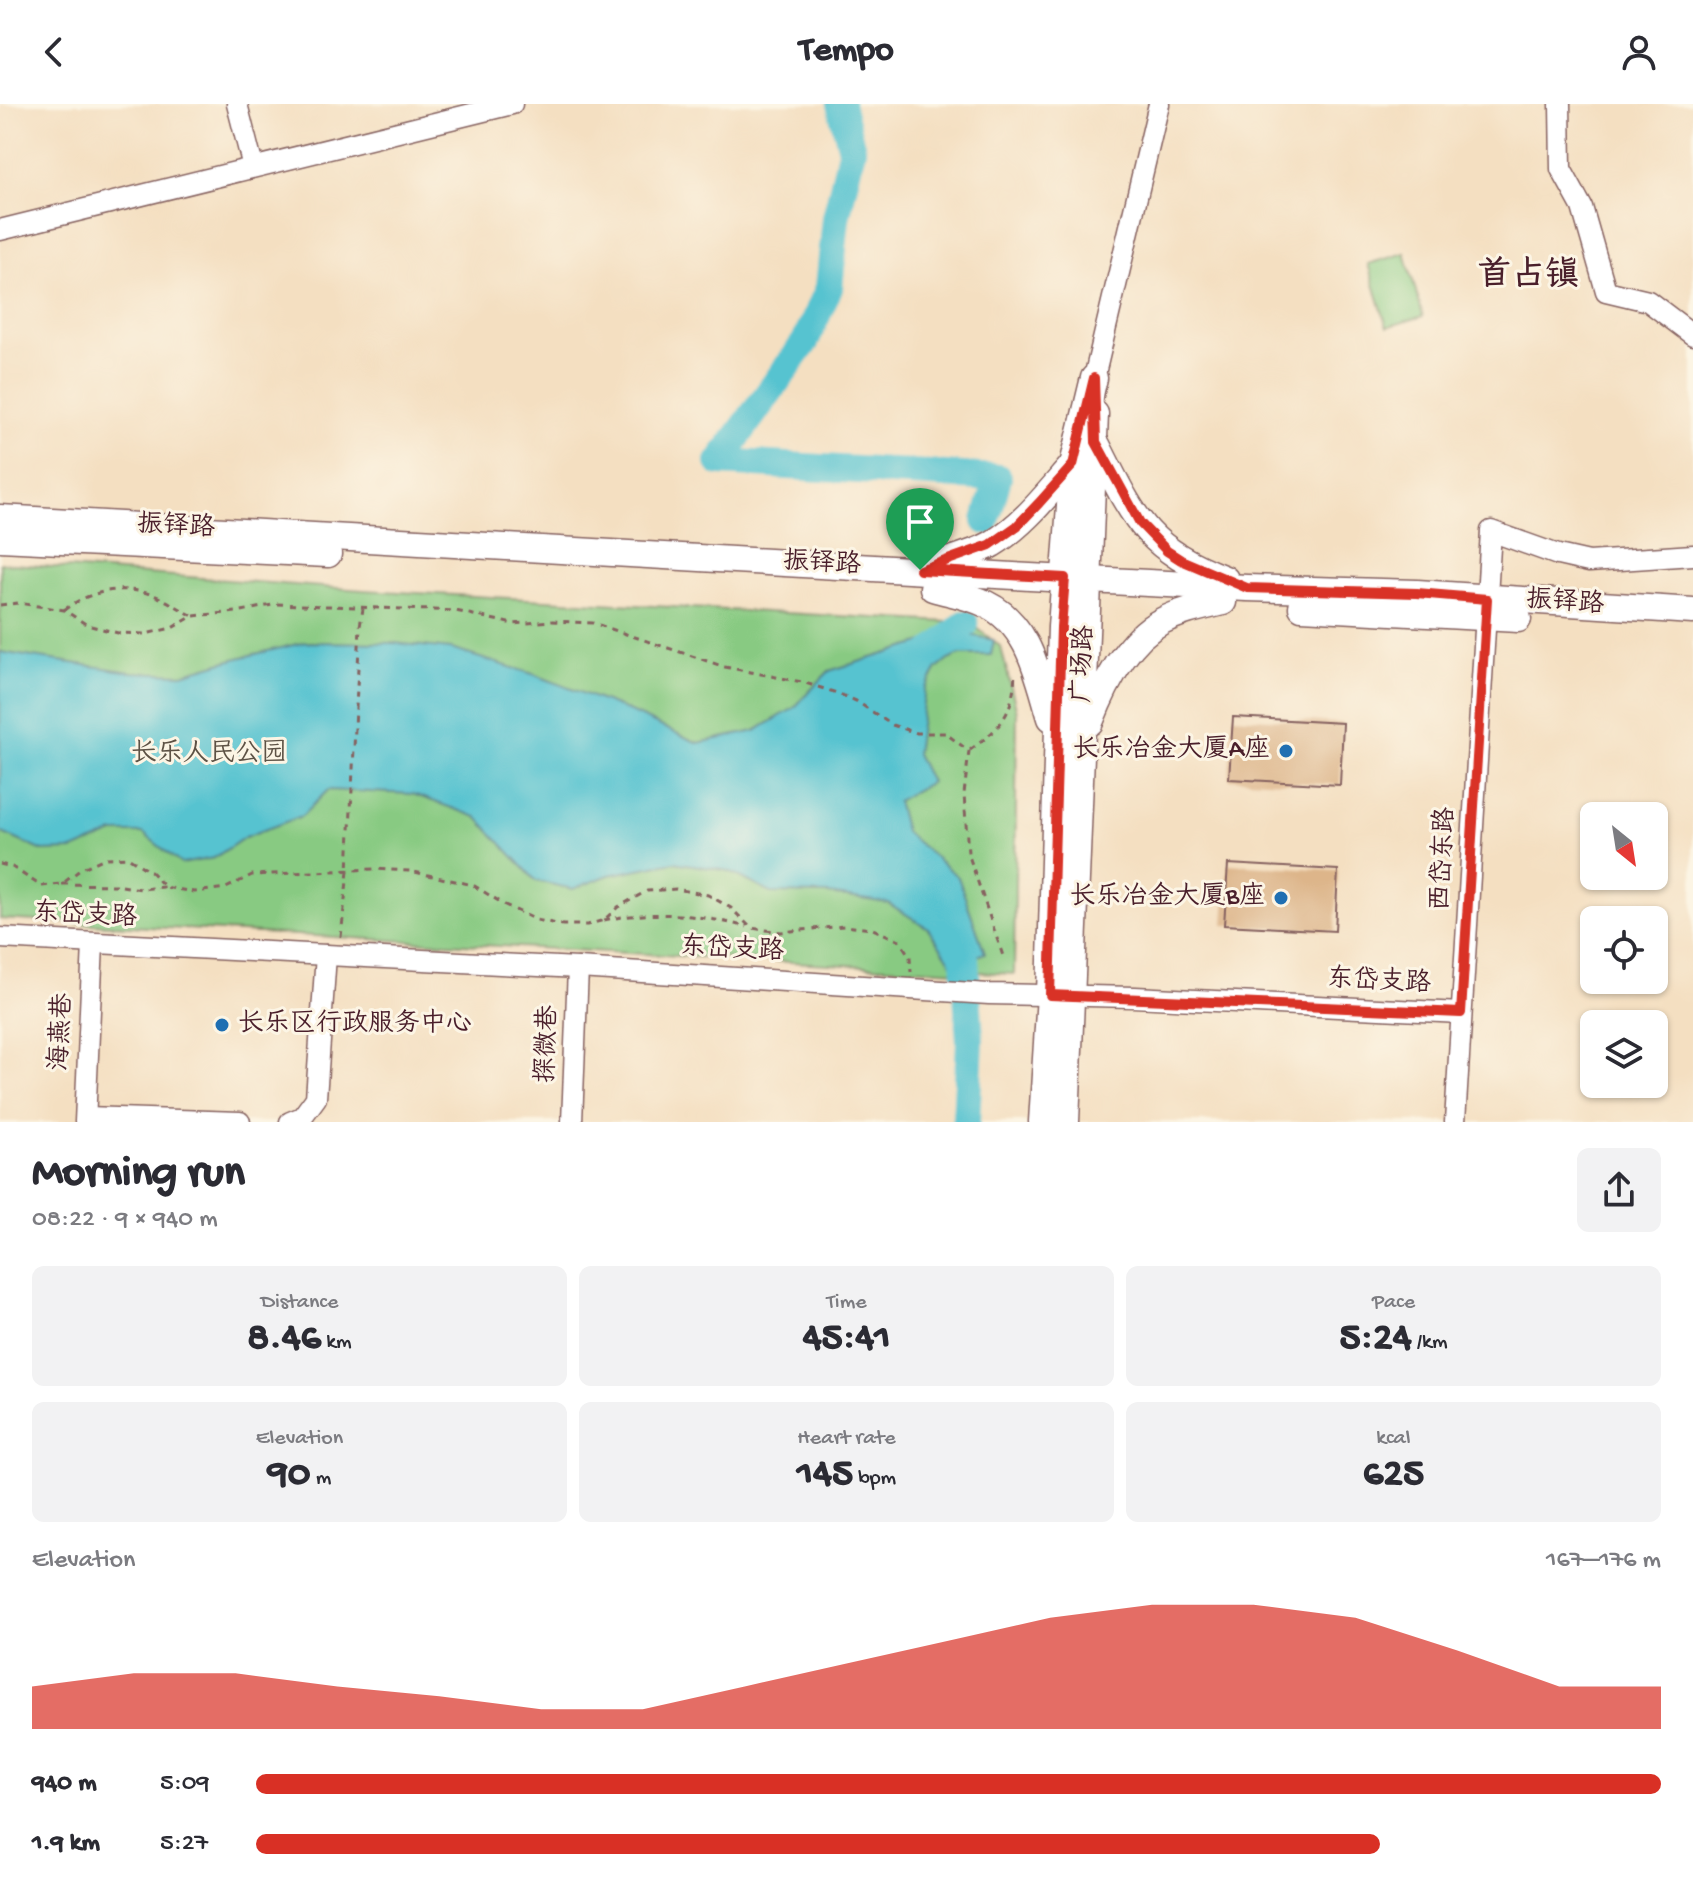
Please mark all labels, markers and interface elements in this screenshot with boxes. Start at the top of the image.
icon: back [32,30,76,74]
icon: person [1617,30,1661,74]
text: Tempo [799,31,894,74]
district label: 首占镇 [1477,256,1579,298]
pin [886,488,954,570]
icon: arrive [898,500,942,544]
street label: 振铎路 [136,508,216,546]
street label: 振铎路 [782,545,862,583]
street label: 振铎路 [1525,584,1605,622]
street label: 广场路 [1066,624,1102,704]
place label: 长乐冶金大厦A座 [1073,734,1270,767]
park label: 长乐人民公园 [131,739,287,771]
marker: 长乐冶金大厦A座 [1277,742,1295,760]
north arrow [1580,802,1668,890]
map controls [1580,802,1668,1098]
street label: 西岱东路 [1425,806,1463,912]
place label: 长乐冶金大厦B座 [1070,881,1265,914]
marker: 长乐冶金大厦B座 [1272,889,1290,907]
street label: 东岱支路 [32,897,138,935]
button: locate [1580,906,1668,994]
street label: 东岱支路 [679,931,785,969]
street label: 东岱支路 [1326,963,1432,1001]
street label: 海燕巷 [43,992,81,1072]
street label: 探微巷 [530,1004,566,1084]
place label: 长乐区行政服务中心 [238,1008,472,1041]
button: layers [1580,1010,1668,1098]
marker: 长乐区行政服务中心 [213,1016,231,1034]
button: share [1577,1148,1661,1232]
text: Morning run [32,1149,245,1201]
text: 08:22 · 9 × 940 m [32,1205,218,1236]
text: Distance [261,1290,338,1316]
text: Time [826,1290,867,1316]
text: Pace [1372,1290,1415,1316]
text: 8.46 [247,1316,321,1363]
text: 45:41 [803,1316,890,1363]
text: 5:24 [1339,1316,1412,1363]
text: km [321,1330,352,1356]
text: /km [1412,1330,1448,1356]
text: Elevation [256,1426,343,1452]
text: Heart rate [797,1426,896,1452]
text: kcal [1376,1426,1411,1452]
text: 90 [268,1452,310,1499]
text: 145 [797,1452,853,1499]
text: 625 [1363,1452,1424,1499]
text: m [310,1466,331,1492]
text: bpm [853,1466,896,1492]
text: Elevation [32,1546,135,1577]
text: 167–176 m [1546,1546,1661,1577]
text: 940 m [32,1769,97,1800]
text: 5:09 [160,1769,210,1800]
text: 1.9 km [32,1829,100,1860]
text: 5:27 [160,1829,208,1860]

